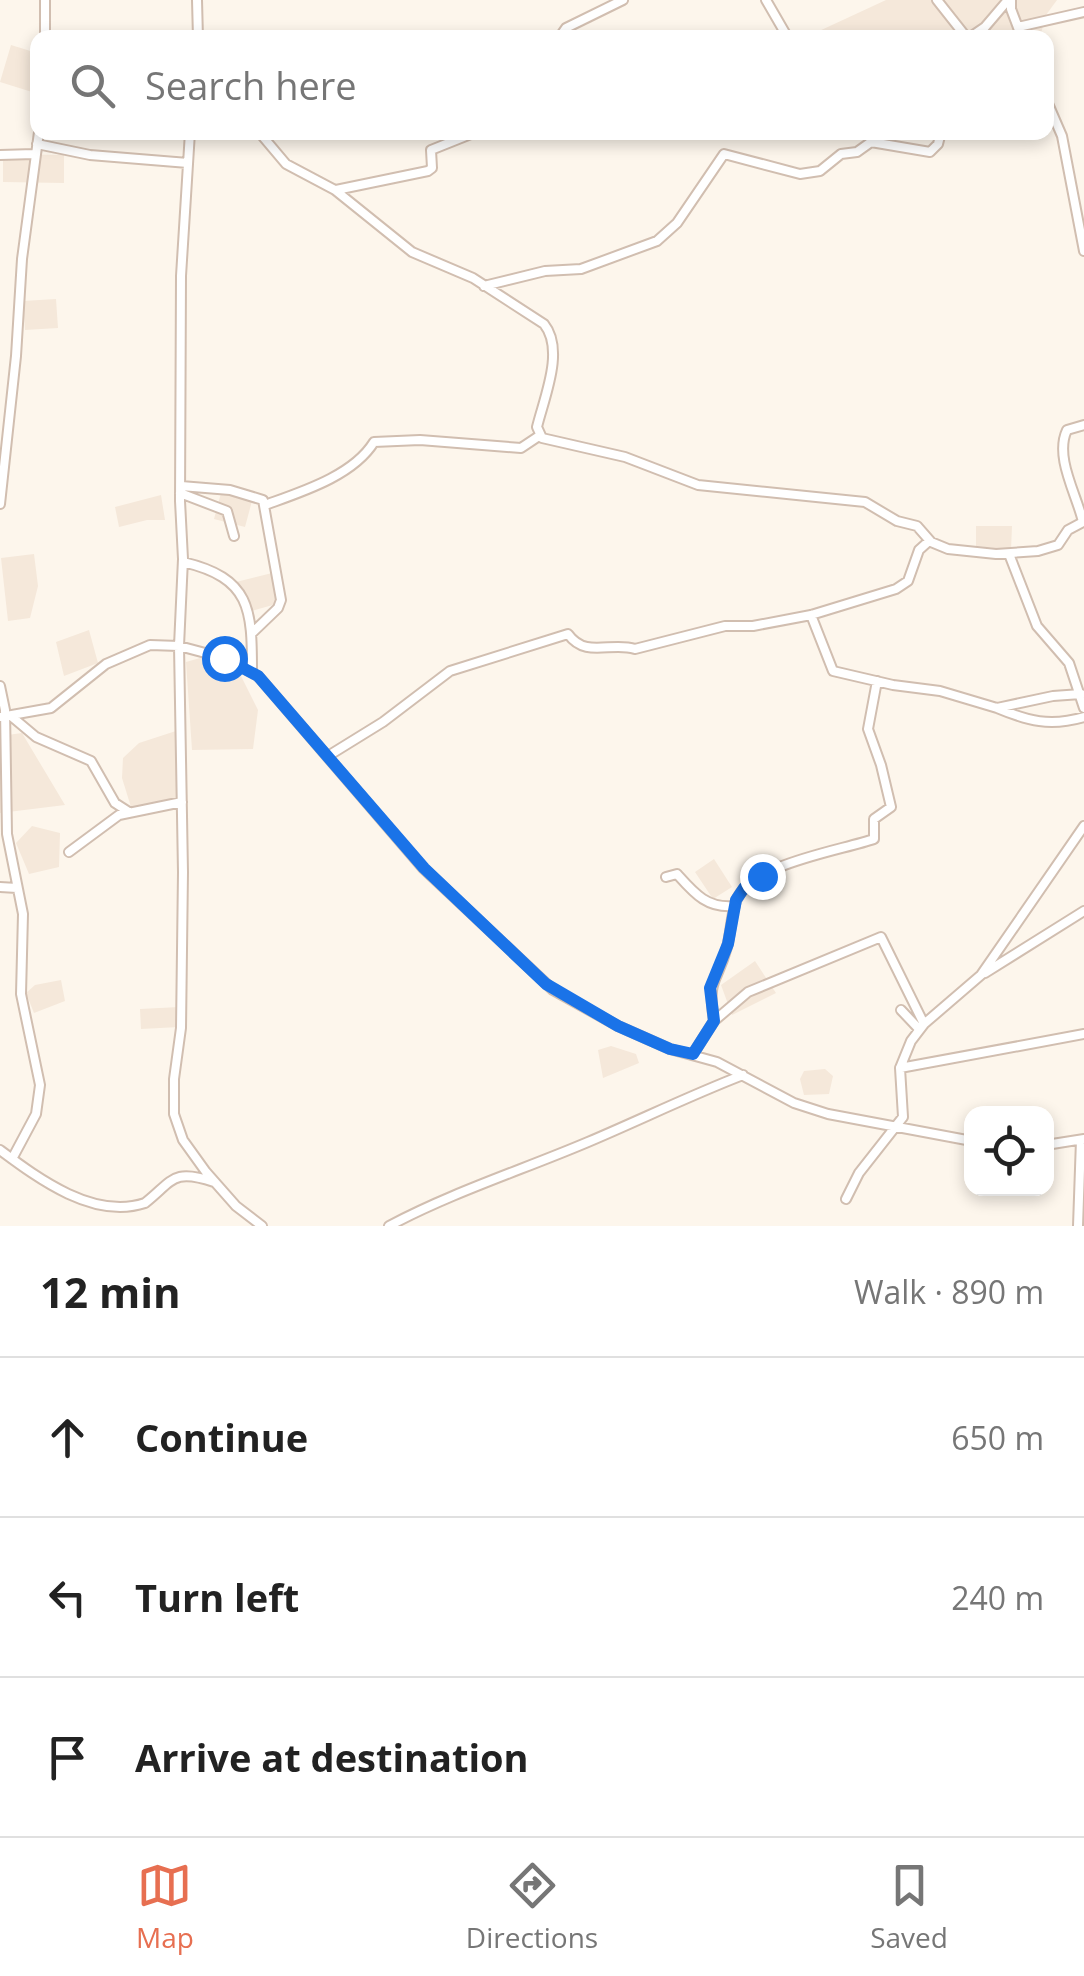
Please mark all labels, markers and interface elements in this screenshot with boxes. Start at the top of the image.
search box [30,30,1054,140]
icon: search [65,58,120,113]
text: Search here [145,59,357,111]
route start [202,636,248,682]
route end [740,854,786,900]
map controls [964,1106,1054,1196]
button: locate [964,1106,1054,1196]
text: 12 min [40,1263,181,1320]
text: Walk · 890 m [854,1270,1044,1313]
icon: ahead [40,1410,95,1465]
text: Continue [135,1411,308,1463]
text: 650 m [951,1416,1044,1459]
icon: left [40,1570,95,1625]
text: Turn left [135,1571,299,1623]
text: 240 m [951,1576,1044,1619]
icon: arrive [40,1730,95,1785]
text: Arrive at destination [135,1731,529,1783]
tab: Map [136,1858,194,1956]
tab: Directions [466,1858,598,1956]
tab: Saved [870,1858,948,1956]

